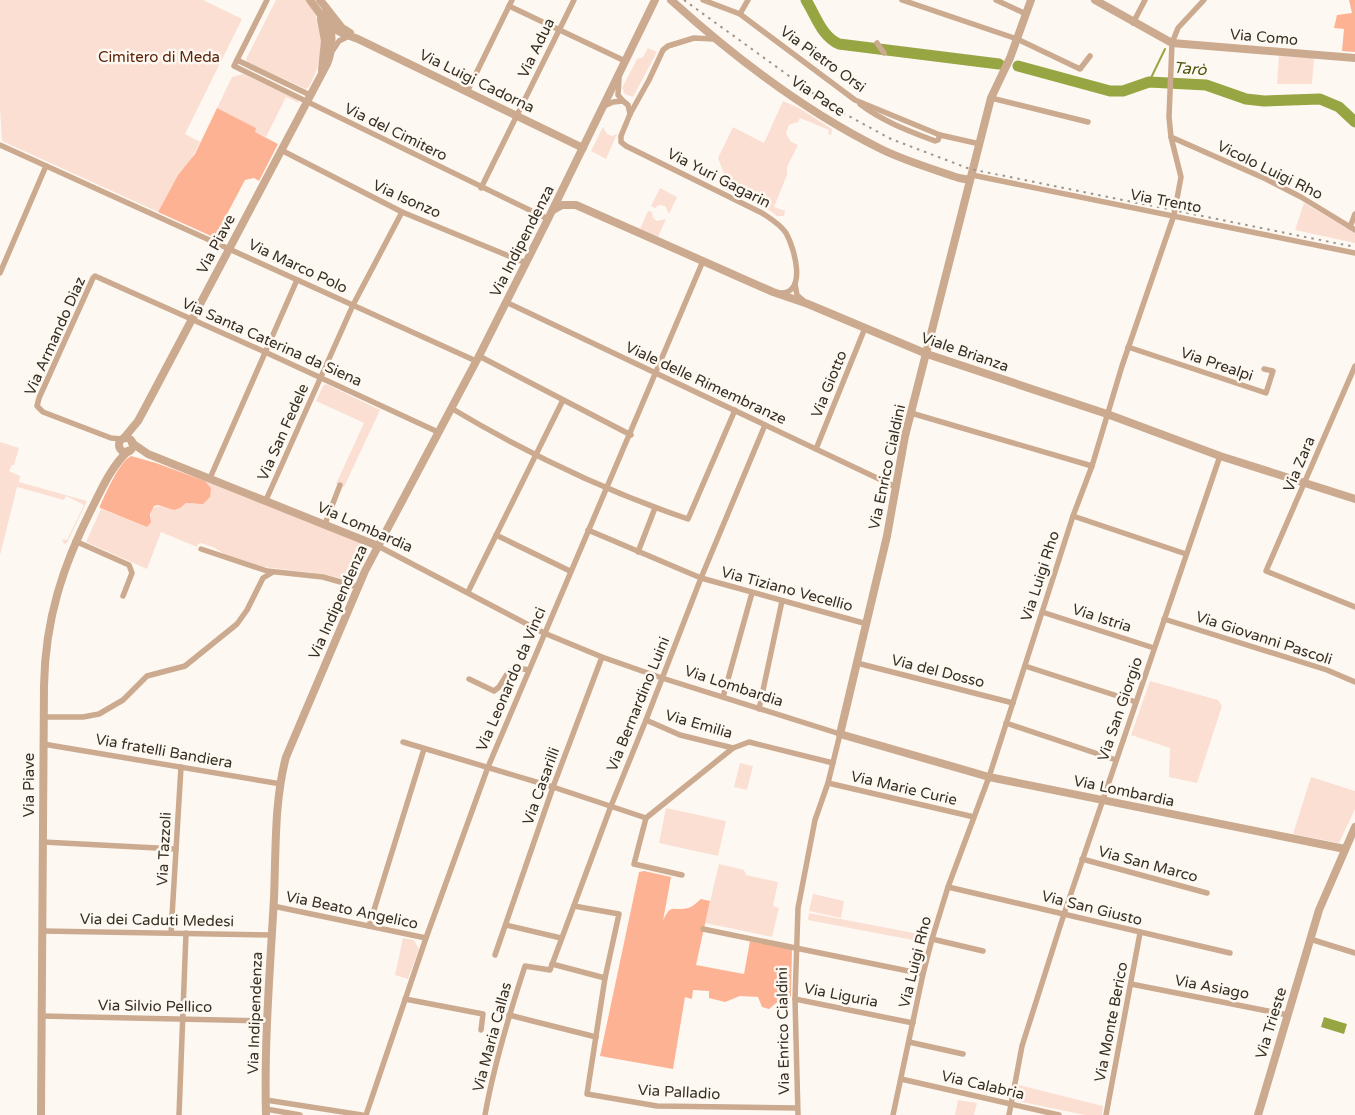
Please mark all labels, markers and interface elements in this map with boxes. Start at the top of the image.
street label: Via Adua [514,15,558,81]
street label: Via Pietro Orsi [777,22,869,96]
street label: Via Como [1229,25,1299,49]
street label: Via Luigi Cadorna [417,45,537,117]
park label: Cimitero di Meda [98,48,220,66]
water label: Tarò [1173,58,1209,81]
street label: Via Pace [788,72,848,120]
street label: Via del Cimitero [342,99,450,165]
street label: Vicolo Luigi Rho [1214,137,1326,203]
street label: Via Yuri Gagarin [664,144,774,212]
street label: Via Isonzo [370,176,444,222]
street label: Via Indipendenza [486,182,558,300]
street label: Via Trento [1129,185,1203,217]
street label: Via Piave [193,211,239,277]
street label: Via Marco Polo [245,235,351,297]
street label: Via Armando Diaz [21,274,89,398]
street label: Via Santa Caterina da Siena [179,294,365,390]
street label: Viale Brianza [919,329,1011,375]
street label: Viale delle Rimembranze [623,338,789,428]
street label: Via Prealpi [1178,343,1256,385]
street label: Via Giotto [807,348,851,420]
street label: Via San Fedele [254,381,312,483]
street label: Via Enrico Cialdini [865,403,909,531]
street label: Via Zara [1279,434,1319,494]
street label: Via Lombardia [314,498,416,556]
street label: Via Luigi Rho [1017,529,1063,623]
street label: Via Indipendenza [305,542,371,662]
street label: Via Tiziano Vecellio [719,563,855,615]
street label: Via Istria [1070,600,1134,636]
street label: Via Leonardo da Vinci [472,604,550,754]
street label: Via Giovanni Pascoli [1193,607,1335,669]
street label: Via Bernardino Luini [603,634,673,774]
street label: Via del Dosso [889,651,987,691]
street label: Via San Giorgio [1094,654,1146,764]
street label: Via Lombardia [682,662,786,710]
street label: Via Emilia [663,706,735,742]
street label: Via fratelli Bandiera [94,730,234,772]
street label: Via Casarilli [519,745,563,827]
street label: Via Piave [20,753,38,817]
street label: Via Marie Curie [849,767,959,809]
street label: Via Lombardia [1072,771,1176,811]
street label: Via Tazzoli [153,811,175,887]
street label: Via San Marco [1096,842,1200,886]
street label: Via Beato Angelico [284,887,420,933]
street label: Via San Giusto [1040,887,1144,929]
street label: Via dei Caduti Medesi [80,910,234,930]
street label: Via Luigi Rho [895,914,935,1010]
street label: Via Indipendenza [244,951,266,1075]
street label: Via Monte Berico [1091,960,1131,1084]
street label: Via Enrico Cialdini [773,967,793,1095]
street label: Via Asiago [1173,971,1251,1003]
street label: Via Liguria [802,979,880,1011]
street label: Via Maria Callas [469,980,515,1094]
street label: Via Trieste [1252,985,1290,1061]
street label: Via Silvio Pellico [98,996,212,1016]
street label: Via Calabria [940,1067,1026,1103]
street label: Via Palladio [637,1081,721,1103]

